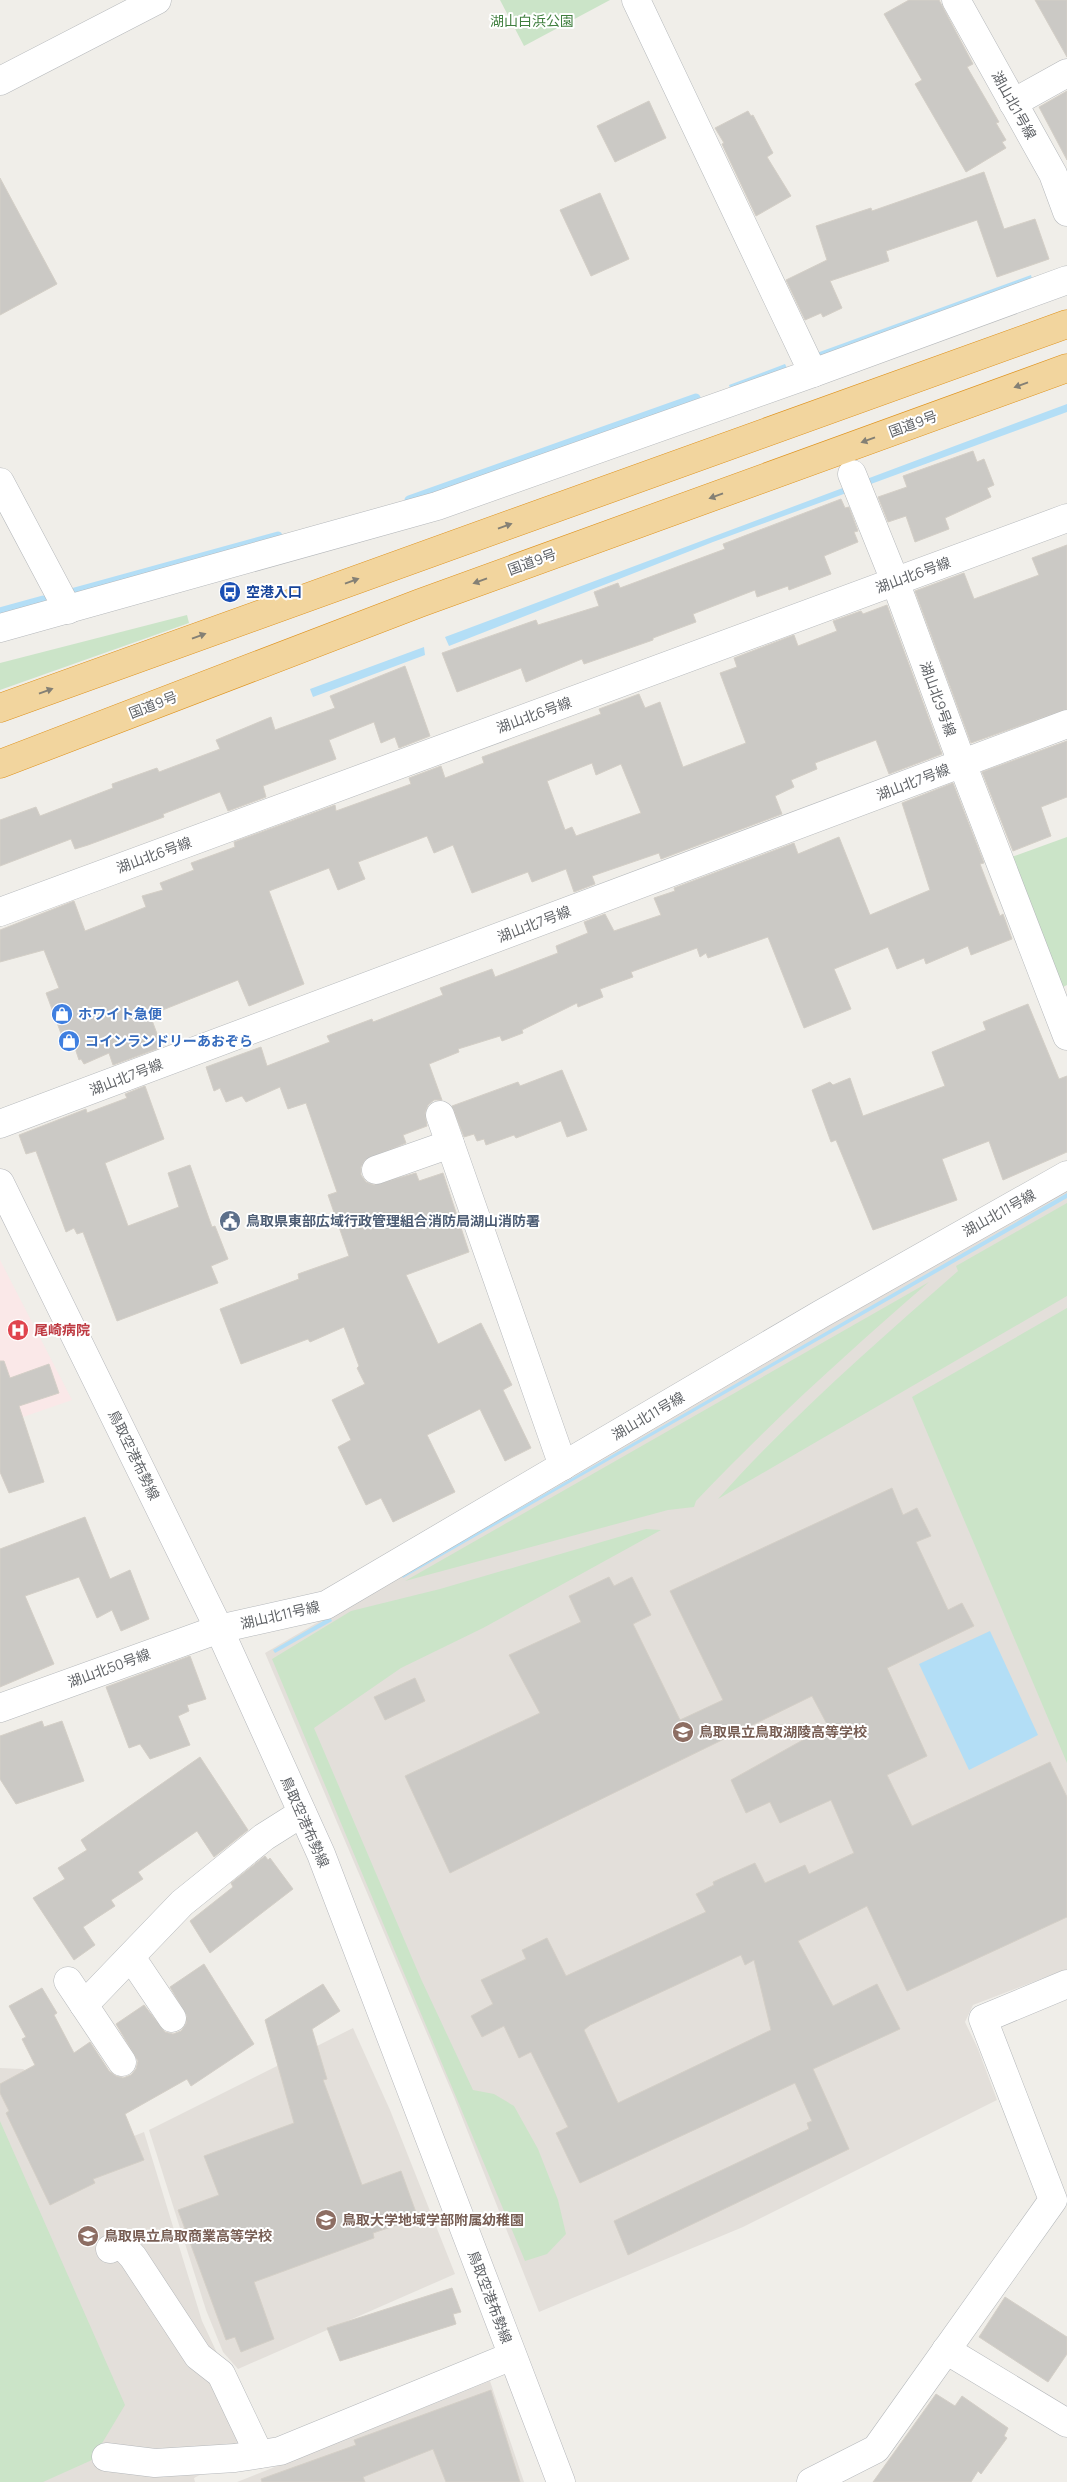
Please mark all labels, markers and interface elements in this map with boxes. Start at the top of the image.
park label: 湖山白浜公園 [490,11,574,30]
street label: 湖山北1号線 [988,67,1041,142]
one-way arrow [1013,381,1028,389]
street label: 国道9号 [886,406,940,441]
one-way arrow [861,437,876,444]
one-way arrow [708,493,723,500]
one-way arrow [497,522,512,529]
street label: 国道9号 [505,544,559,579]
street label: 湖山北6号線 [873,552,953,597]
one-way arrow [344,577,359,584]
one-way arrow [473,578,488,585]
bus stop icon: 空港入口 [218,580,242,604]
place label: 空港入口 [246,582,302,601]
one-way arrow [192,632,207,640]
street label: 湖山北9号線 [916,659,961,739]
one-way arrow [39,687,54,695]
street label: 国道9号 [126,687,180,722]
street label: 湖山北6号線 [494,692,574,737]
street label: 湖山北7号線 [873,759,952,804]
street label: 湖山北6号線 [114,832,194,877]
street label: 湖山北7号線 [494,901,573,946]
shop icon: ホワイト急便 [50,1002,74,1026]
place label: ホワイト急便 [78,1004,162,1023]
shop icon: コインランドリーあおぞら [57,1029,81,1053]
place label: コインランドリーあおぞら [85,1031,253,1050]
street label: 湖山北7号線 [86,1054,165,1099]
street label: 湖山北11号線 [959,1185,1039,1240]
public building icon: 鳥取県東部広域行政管理組合消防局湖山消防署 [218,1209,242,1233]
place label: 鳥取県東部広域行政管理組合消防局湖山消防署 [246,1211,540,1230]
hospital icon: 尾崎病院 [6,1318,30,1342]
place label: 尾崎病院 [34,1320,90,1339]
street label: 湖山北11号線 [608,1387,688,1444]
street label: 鳥取空港布勢線 [104,1407,164,1503]
street label: 湖山北11号線 [238,1596,321,1633]
street label: 湖山北50号線 [65,1644,153,1691]
school or university icon: 鳥取県立鳥取湖陵高等学校 [671,1720,695,1744]
place label: 鳥取県立鳥取湖陵高等学校 [699,1722,867,1741]
street label: 鳥取空港布勢線 [277,1773,334,1870]
school or university icon: 鳥取大学地域学部附属幼稚園 [314,2208,338,2232]
place label: 鳥取大学地域学部附属幼稚園 [342,2210,524,2229]
school or university icon: 鳥取県立鳥取商業高等学校 [76,2224,100,2248]
place label: 鳥取県立鳥取商業高等学校 [104,2226,272,2245]
street label: 鳥取空港布勢線 [464,2248,517,2346]

